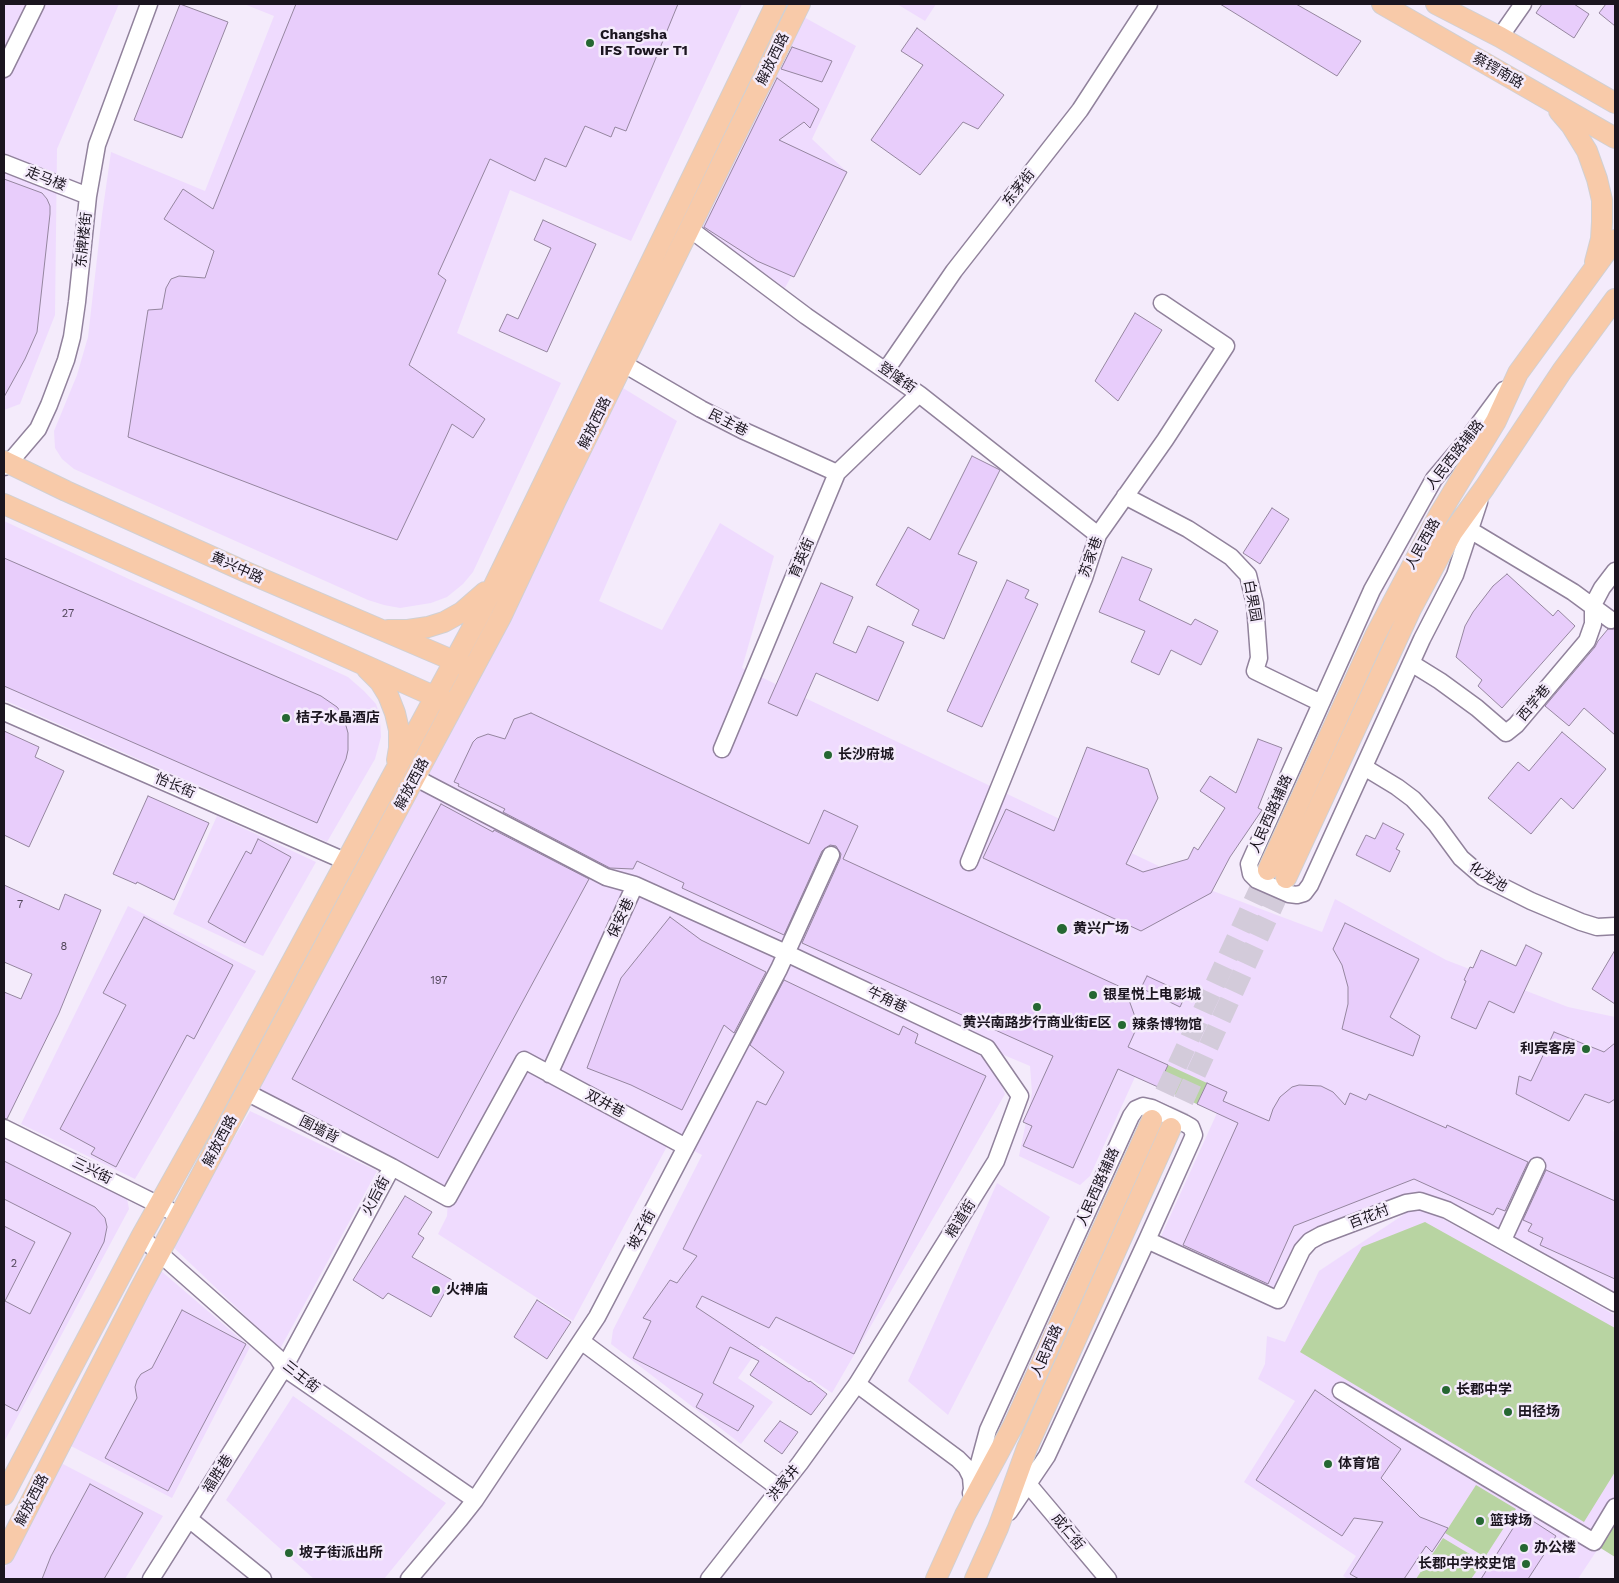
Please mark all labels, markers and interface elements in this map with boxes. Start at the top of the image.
place label: Changsha IFS Tower T1 [600,27,688,59]
street label: 解放西路 [753,30,793,88]
marker: Changsha IFS Tower T1 [584,37,596,49]
street label: 蔡锷南路 [1470,50,1526,92]
street label: 走马楼 [23,164,69,194]
street label: 东茅街 [999,166,1039,210]
street label: 东牌楼街 [73,211,95,269]
street label: 登隆街 [875,359,919,397]
street label: 解放西路 [575,394,615,452]
street label: 民主巷 [705,406,751,440]
street label: 人民西路辅路 [1423,417,1487,493]
street label: 人民西路 [1402,515,1444,573]
street label: 苏家巷 [1076,534,1106,580]
street label: 育英街 [786,535,818,581]
street label: 黄兴中路 [208,549,266,587]
street label: 白果园 [1240,579,1264,623]
house number: 27 [62,607,74,621]
street label: 西学巷 [1514,682,1554,724]
place label: 桔子水晶酒店 [296,710,380,726]
marker: 桔子水晶酒店 [280,712,292,724]
place label: 长沙府城 [838,747,894,763]
marker: 长沙府城 [822,749,834,761]
street label: 解放西路 [391,755,433,813]
street label: 怡长街 [152,770,198,802]
street label: 人民西路辅路 [1246,772,1296,856]
street label: 化龙池 [1466,859,1510,895]
street label: 保安巷 [605,895,637,941]
house number: 7 [17,898,23,912]
place label: 黄兴广场 [1073,921,1129,937]
marker: 黄兴广场 [1055,922,1069,936]
house number: 8 [61,940,67,954]
house number: 197 [430,974,448,988]
street label: 牛角巷 [864,984,910,1016]
place label: 银星悦上电影城 [1103,987,1201,1003]
marker: 银星悦上电影城 [1087,989,1099,1001]
marker: 黄兴南路步行商业街E区 [1031,1001,1043,1013]
place label: 黄兴南路步行商业街E区 [963,1015,1111,1031]
place label: 辣条博物馆 [1132,1017,1202,1033]
marker: 辣条博物馆 [1116,1019,1128,1031]
place label: 利宾客房 [1520,1041,1576,1057]
marker: 利宾客房 [1580,1043,1592,1055]
street label: 双井巷 [583,1087,627,1121]
street label: 解放西路 [199,1112,241,1170]
street label: 围墙背 [296,1113,342,1147]
street label: 人民西路辅路 [1073,1145,1123,1229]
street label: 三兴街 [69,1154,115,1188]
street label: 火后街 [359,1174,393,1218]
street label: 粮道街 [943,1197,979,1241]
street label: 百花村 [1346,1202,1392,1232]
street label: 坡子街 [625,1208,659,1252]
house number: 2 [11,1257,17,1271]
place label: 火神庙 [446,1282,488,1298]
marker: 火神庙 [430,1284,442,1296]
street label: 人民西路 [1028,1322,1066,1380]
street label: 三王街 [279,1357,323,1397]
place label: 长郡中学 [1456,1382,1512,1398]
marker: 长郡中学 [1440,1384,1452,1396]
place label: 田径场 [1518,1404,1560,1420]
marker: 田径场 [1502,1406,1514,1418]
street label: 福胜巷 [200,1452,236,1496]
place label: 体育馆 [1338,1456,1380,1472]
marker: 体育馆 [1322,1458,1334,1470]
street label: 洪家井 [764,1461,804,1505]
street label: 解放西路 [12,1471,52,1529]
street label: 成仁街 [1048,1511,1088,1553]
place label: 篮球场 [1490,1513,1532,1529]
marker: 篮球场 [1474,1515,1486,1527]
place label: 办公楼 [1534,1540,1576,1556]
marker: 办公楼 [1518,1542,1530,1554]
place label: 坡子街派出所 [299,1545,383,1561]
marker: 坡子街派出所 [283,1547,295,1559]
place label: 长郡中学校史馆 [1418,1556,1516,1572]
marker: 长郡中学校史馆 [1520,1558,1532,1570]

